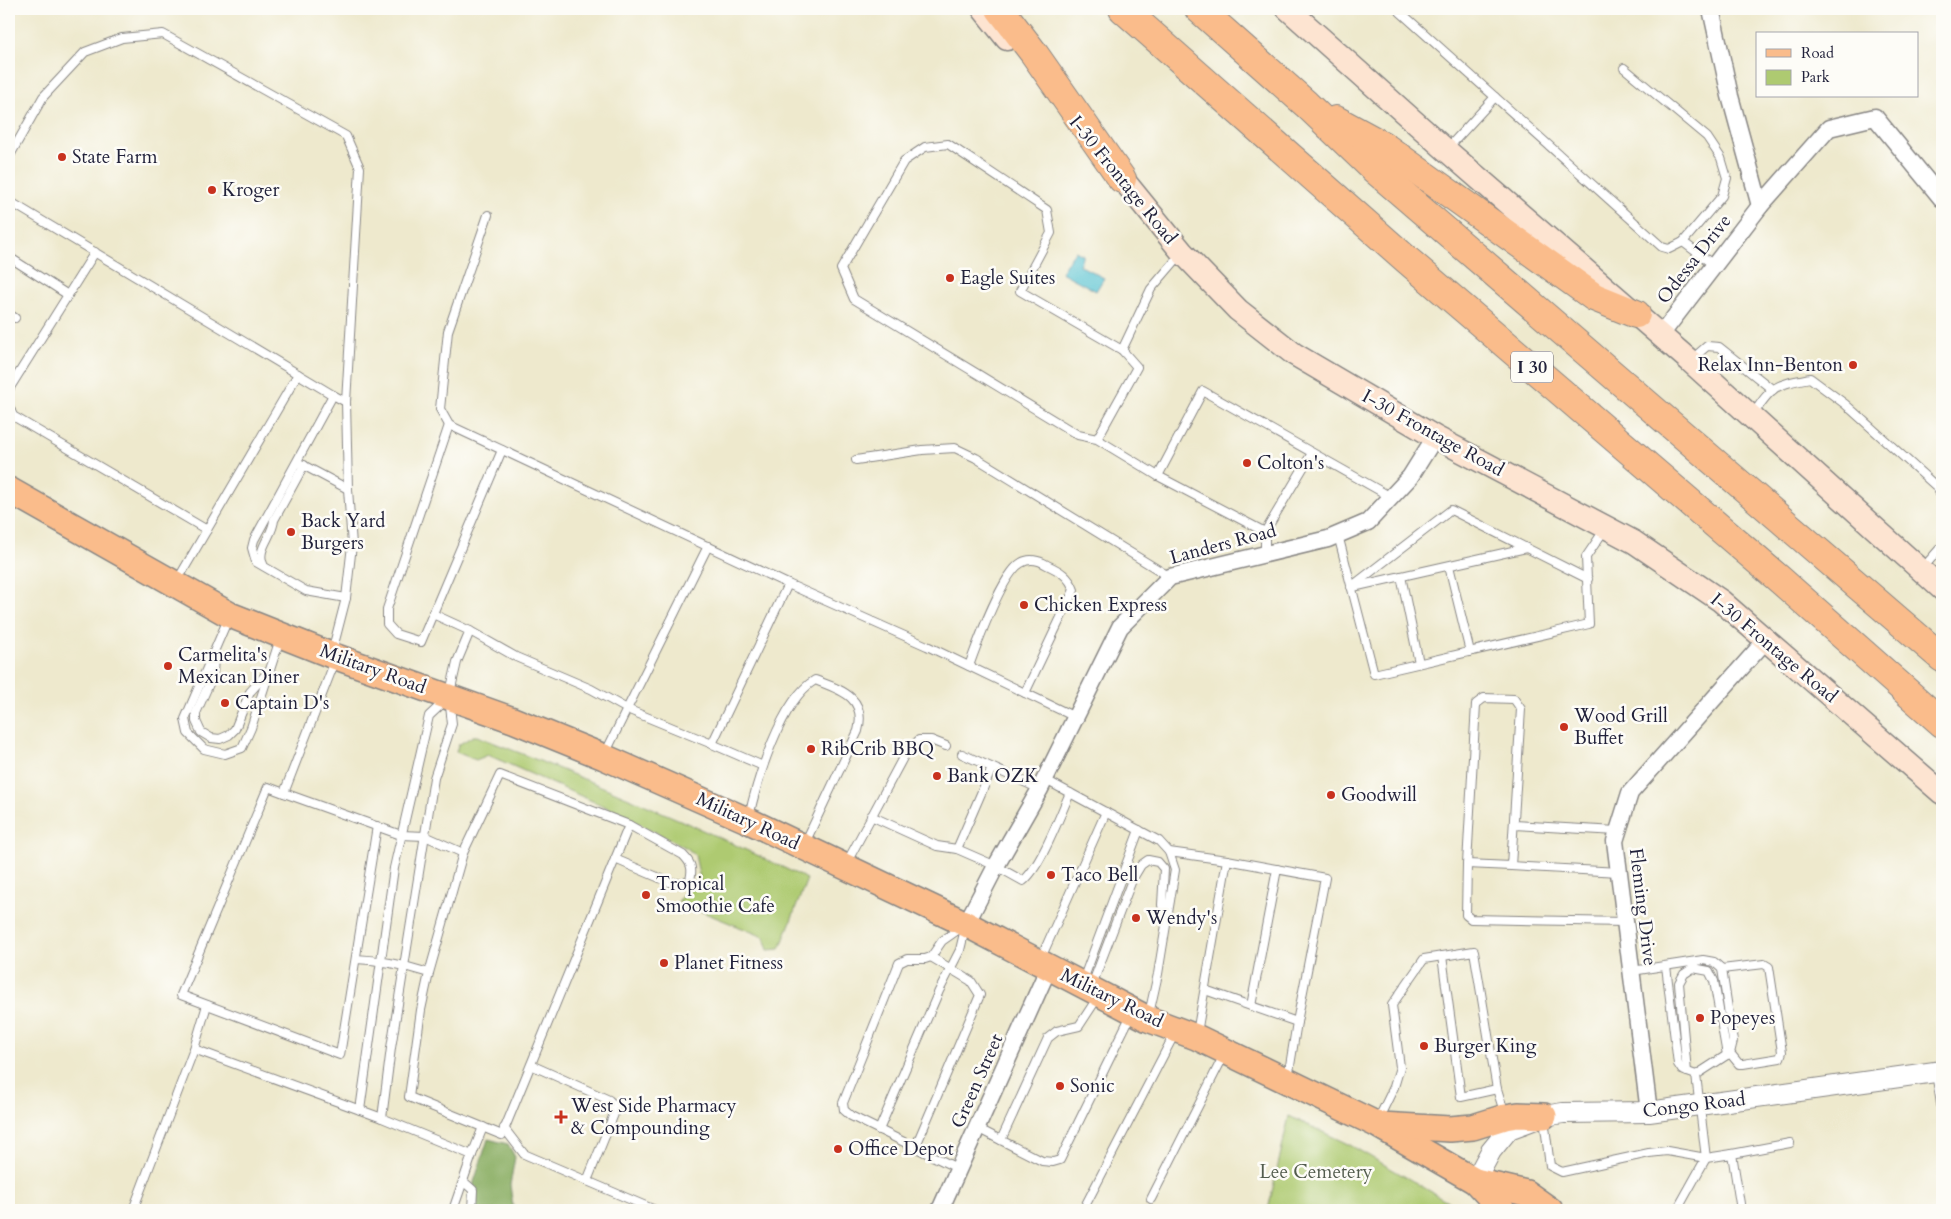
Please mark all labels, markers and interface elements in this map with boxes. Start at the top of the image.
legend [1756,32,1918,98]
text: Road [1801,43,1834,63]
text: Park [1801,67,1830,87]
street label: I-30 Frontage Road [1063,110,1183,250]
place label: State Farm [72,144,158,170]
marker: State Farm [56,151,68,163]
place label: Kroger [222,177,280,203]
marker: Kroger [206,184,218,196]
street label: Odessa Drive [1651,209,1737,309]
place label: Eagle Suites [960,265,1055,291]
marker: Eagle Suites [944,272,956,284]
road number: I 30 [1511,352,1553,382]
place label: Relax Inn-Benton [1698,352,1843,378]
marker: Relax Inn-Benton [1847,359,1859,371]
street label: I-30 Frontage Road [1357,383,1509,483]
place label: Colton's [1257,450,1324,476]
marker: Colton's [1241,457,1253,469]
place label: Back Yard Burgers [301,508,385,556]
street label: Landers Road [1167,517,1279,571]
marker: Back Yard Burgers [285,526,297,538]
street label: I-30 Frontage Road [1705,587,1843,709]
place label: Chicken Express [1034,592,1167,618]
marker: Chicken Express [1018,599,1030,611]
street label: Military Road [316,638,430,700]
place label: Carmelita's Mexican Diner [178,642,299,690]
marker: Carmelita's Mexican Diner [162,660,174,672]
place label: Captain D's [235,690,329,716]
marker: Captain D's [219,697,231,709]
place label: Wood Grill Buffet [1573,703,1668,751]
marker: Wood Grill Buffet [1558,721,1570,733]
place label: RibCrib BBQ [821,736,934,762]
marker: RibCrib BBQ [805,743,817,755]
place label: Bank OZK [947,763,1039,789]
marker: Bank OZK [931,770,943,782]
place label: Goodwill [1341,782,1417,808]
street label: Military Road [692,786,804,856]
marker: Goodwill [1325,789,1337,801]
street label: Fleming Drive [1623,847,1663,967]
place label: Taco Bell [1061,862,1139,888]
marker: Taco Bell [1045,869,1057,881]
place label: Tropical Smoothie Cafe [656,871,775,919]
marker: Tropical Smoothie Cafe [640,889,652,901]
place label: Wendy's [1145,905,1217,931]
marker: Wendy's [1130,912,1142,924]
place label: Planet Fitness [674,950,783,976]
marker: Planet Fitness [658,957,670,969]
street label: Military Road [1056,962,1168,1034]
place label: Popeyes [1710,1005,1775,1031]
marker: Popeyes [1694,1012,1706,1024]
street label: Green Street [945,1030,1009,1132]
place label: Burger King [1434,1033,1537,1059]
marker: Burger King [1418,1040,1430,1052]
place label: Sonic [1070,1073,1115,1099]
marker: Sonic [1054,1080,1066,1092]
street label: Congo Road [1641,1086,1747,1124]
place label: West Side Pharmacy & Compounding [570,1093,737,1141]
marker: West Side Pharmacy & Compounding [555,1111,567,1123]
place label: Office Depot [848,1136,954,1162]
marker: Office Depot [832,1143,844,1155]
park label: Lee Cemetery [1259,1159,1373,1185]

